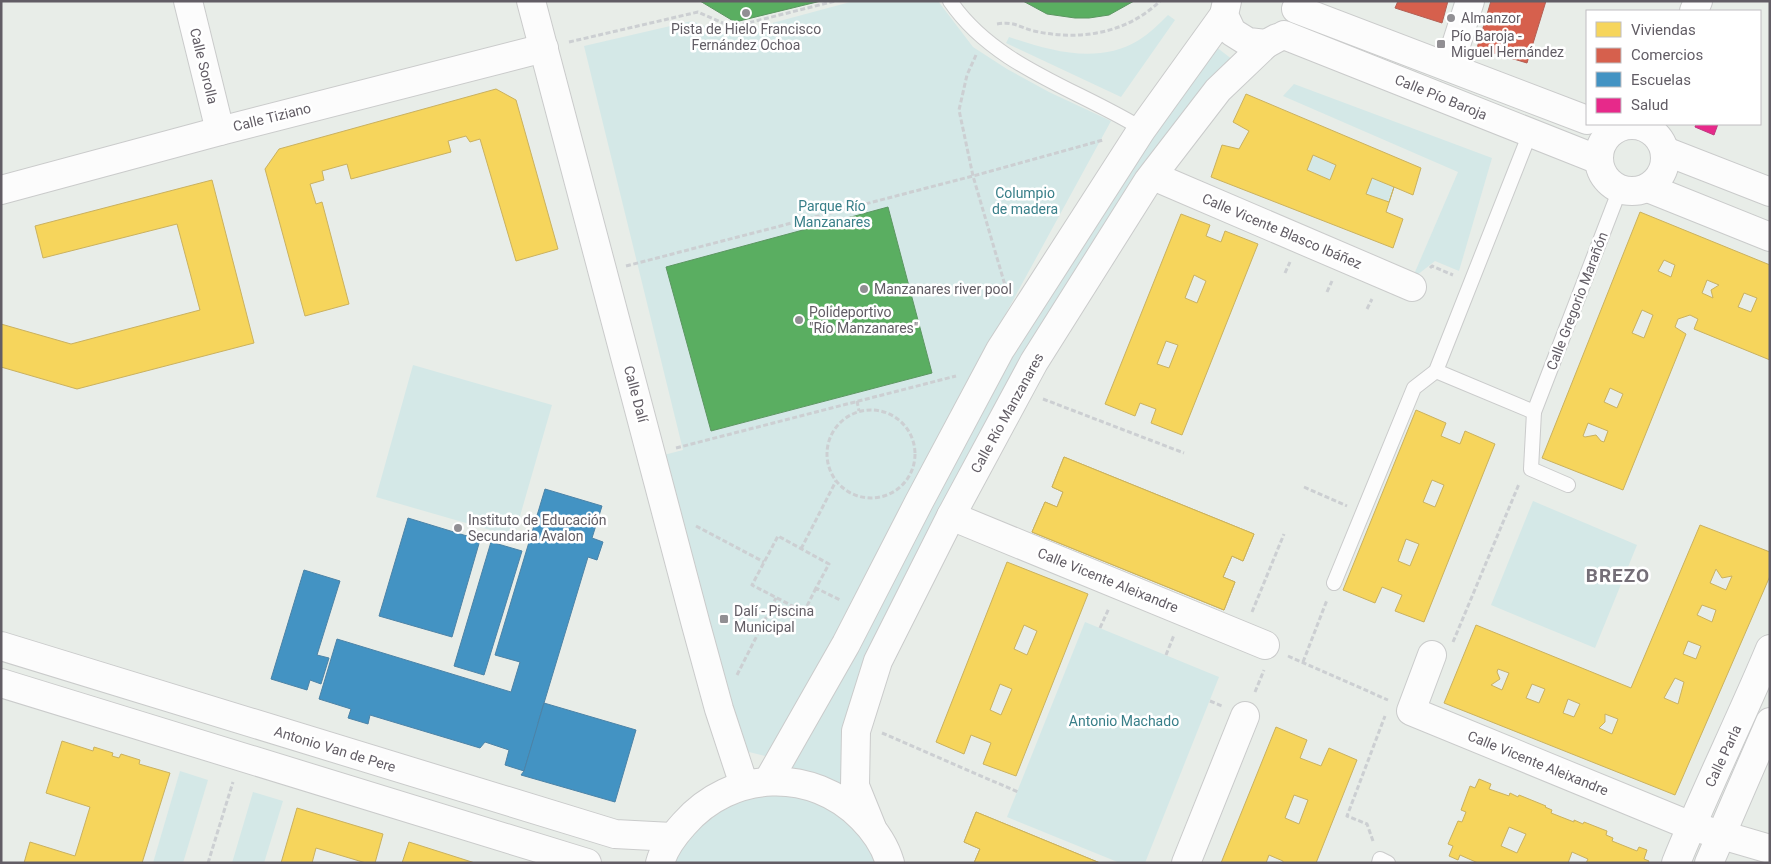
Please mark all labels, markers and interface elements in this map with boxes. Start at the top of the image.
marker: Pista de Hielo Francisco Fernández Ochoa [740,7,752,19]
place label: Almanzor [1461,10,1521,26]
legend [1586,10,1761,125]
marker: Almanzor [1445,12,1457,24]
place label: Pista de Hielo Francisco Fernández Ochoa [671,21,821,53]
text: Viviendas [1631,21,1696,39]
street label: Calle Sorolla [187,26,221,106]
place label: Pío Baroja - Miguel Hernández [1451,28,1564,60]
marker: Pío Baroja - Miguel Hernández [1435,38,1447,50]
text: Comercios [1631,46,1703,64]
street label: Calle Pío Baroja [1393,71,1489,123]
text: Escuelas [1631,71,1691,89]
text: Salud [1631,96,1668,114]
street label: Calle Tiziano [231,100,313,134]
park label: Columpio de madera [992,185,1058,217]
street label: Calle Vicente Blasco Ibáñez [1200,190,1364,272]
park label: Parque Río Manzanares [794,198,870,230]
street label: Calle Gregorio Marañón [1543,230,1611,372]
place label: Manzanares river pool [874,281,1012,297]
marker: Manzanares river pool [858,283,870,295]
place label: Polideportivo "Río Manzanares" [809,304,918,336]
marker: Polideportivo "Río Manzanares" [793,314,805,326]
street label: Calle Río Manzanares [967,350,1047,476]
street label: Calle Dalí [621,364,651,425]
place label: Instituto de Educación Secundaria Avalon [468,512,607,544]
marker: Instituto de Educación Secundaria Avalon [452,522,464,534]
street label: Calle Vicente Aleixandre [1035,544,1181,616]
district label: BREZO [1586,564,1650,587]
place label: Dalí - Piscina Municipal [734,603,814,635]
marker: Dalí - Piscina Municipal [718,613,730,625]
park label: Antonio Machado [1069,713,1179,729]
street label: Calle Parla [1702,722,1744,790]
street label: Antonio Van de Pere [272,723,398,775]
street label: Calle Vicente Aleixandre [1465,727,1611,799]

